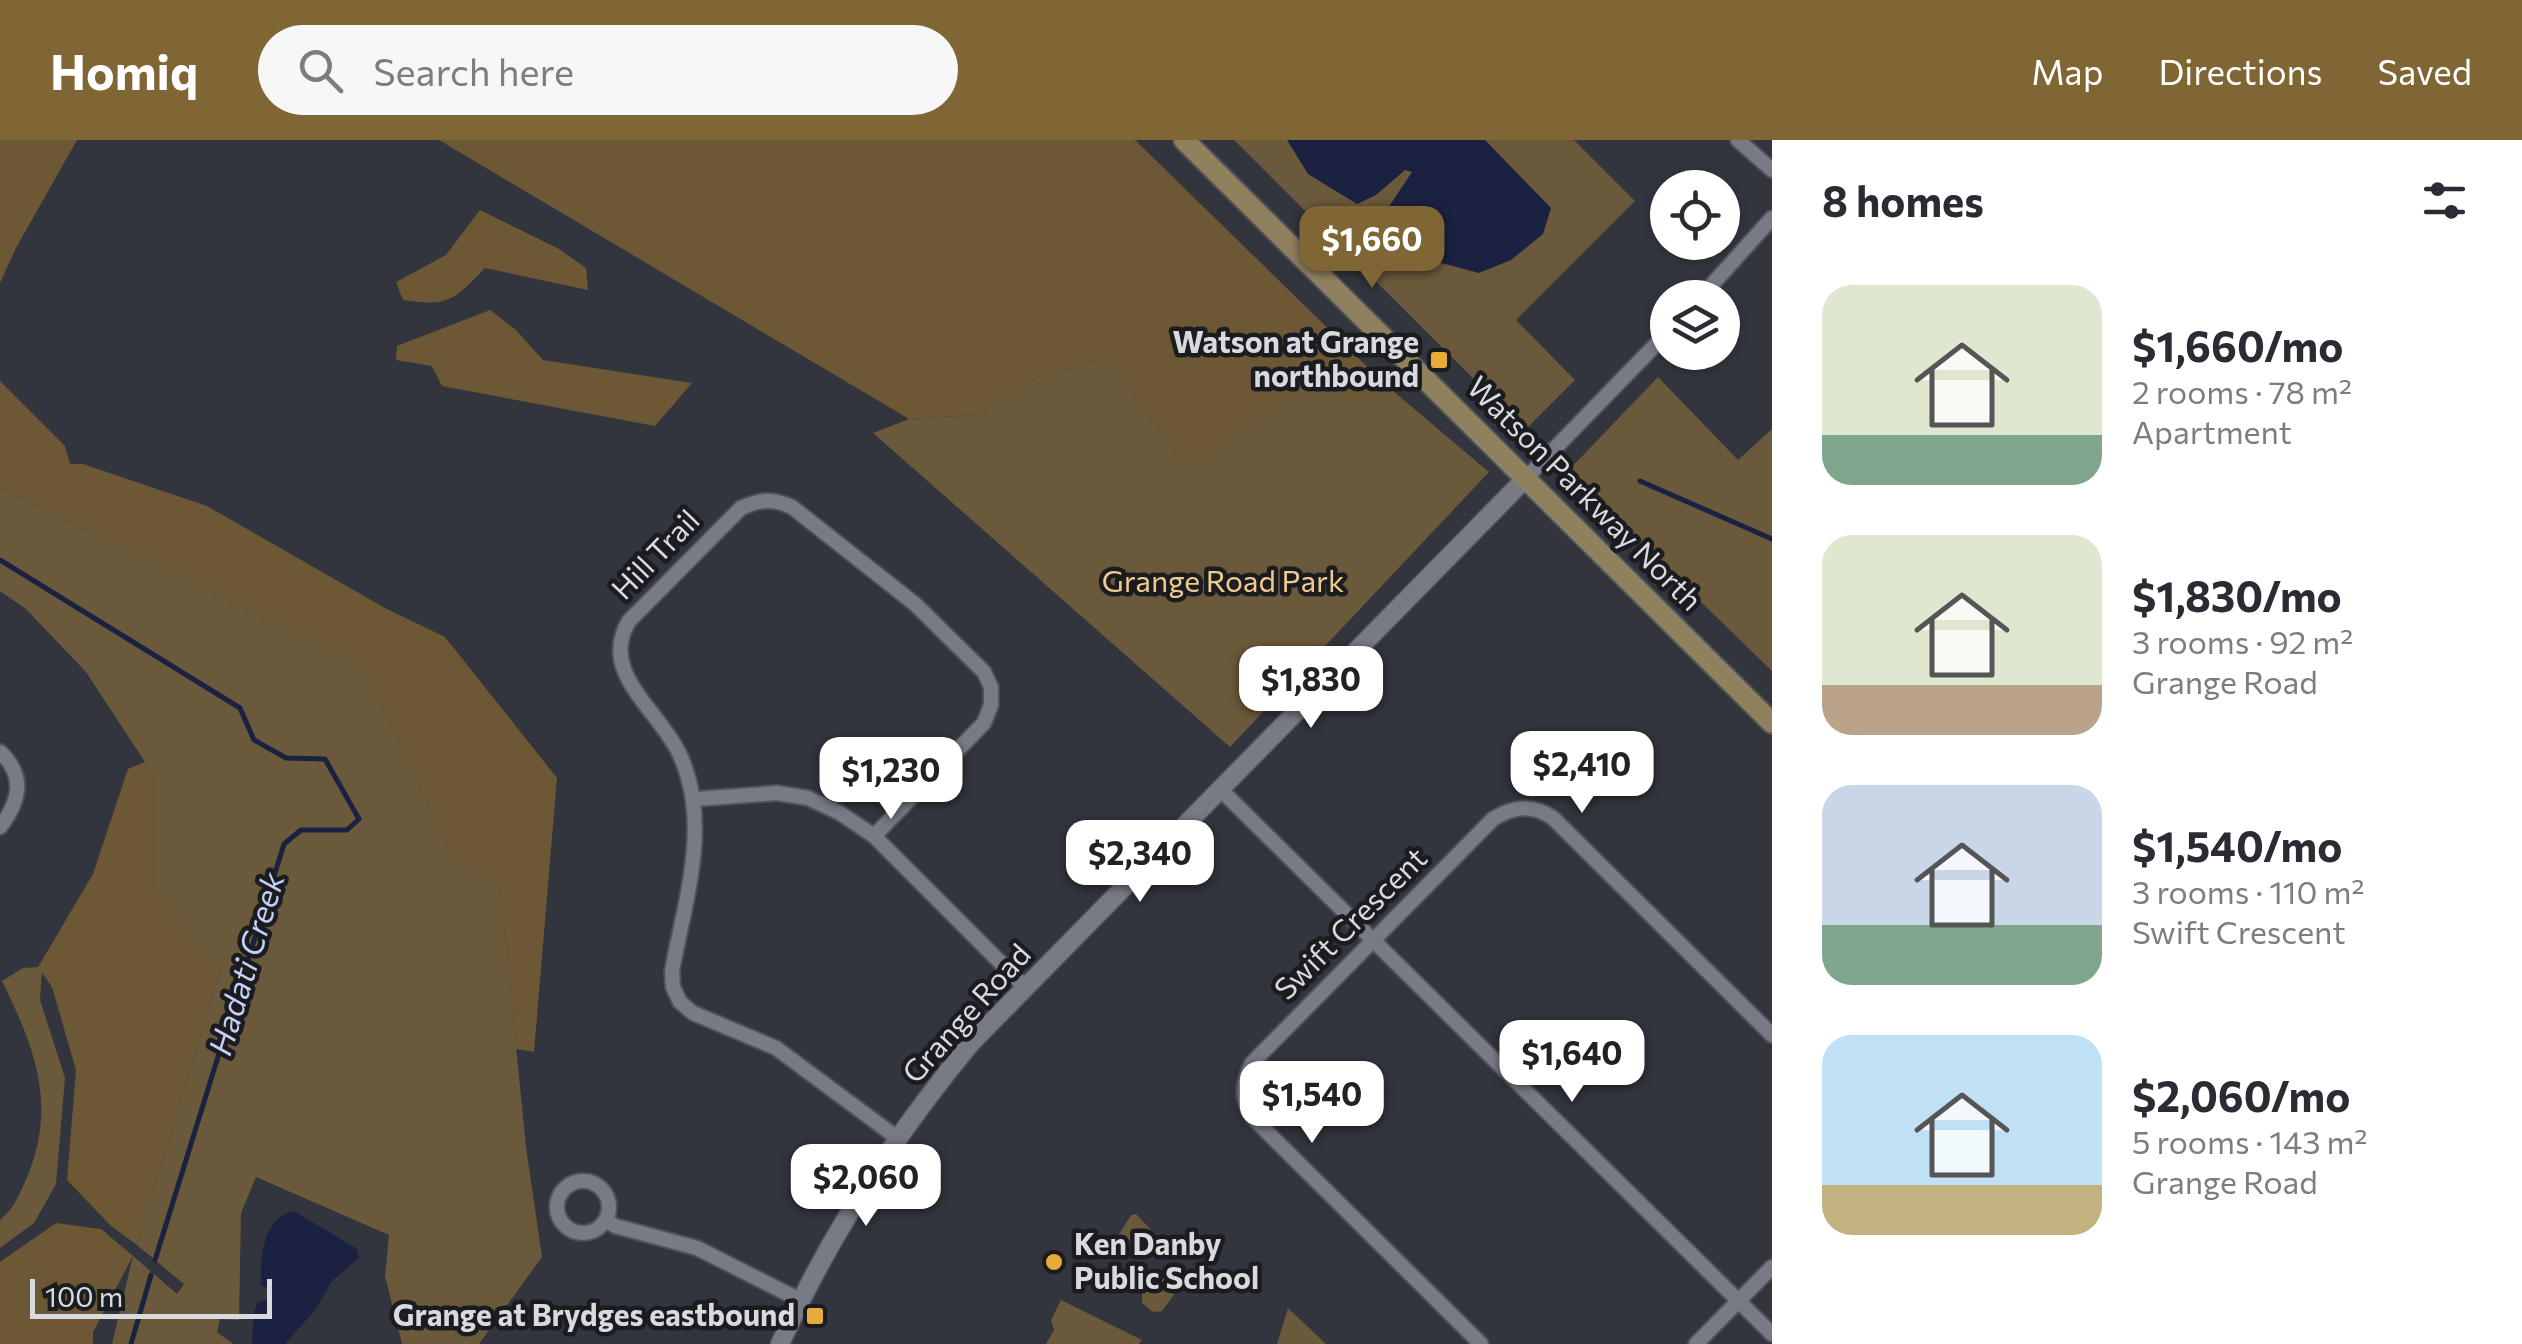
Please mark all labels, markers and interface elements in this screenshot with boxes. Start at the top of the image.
search box [258,25,958,115]
text: Homiq [50,41,198,100]
icon: search [293,43,348,98]
text: Search here [373,47,574,94]
text: Map [2031,49,2103,92]
text: Directions [2158,49,2323,92]
text: Saved [2378,49,2472,92]
map controls [1650,170,1740,370]
button: locate [1650,170,1740,260]
icon: filters [2417,173,2472,228]
text: 8 homes [1822,174,1984,226]
pin: $1,660 [1291,206,1453,291]
text: $1,660 [1321,218,1423,258]
button: layers [1650,280,1740,370]
text: $1,660/mo [2132,319,2343,371]
place label: Watson at Grange northbound [1172,322,1419,393]
icon: home [1902,325,2022,445]
marker: Watson at Grange northbound [1428,349,1450,371]
street label: Watson Parkway North [1461,367,1711,617]
text: 2 rooms · 78 m² [2132,371,2352,411]
text: Apartment [2132,411,2292,451]
street label: Hill Trail [602,501,706,606]
park label: Grange Road Park [1102,561,1344,598]
text: $1,830/mo [2132,569,2342,621]
icon: home [1902,575,2022,695]
text: 3 rooms · 92 m² [2132,621,2353,661]
pin: $1,830 [1230,646,1392,731]
text: $1,830 [1261,658,1361,698]
text: Grange Road [2132,661,2318,701]
pin: $2,410 [1501,731,1663,816]
pin: $1,230 [810,737,972,822]
text: $2,410 [1533,743,1631,783]
text: $1,230 [842,749,940,789]
text: $1,540/mo [2132,819,2342,871]
pin: $2,340 [1059,820,1221,905]
icon: home [1902,825,2022,945]
text: $2,340 [1088,832,1192,872]
street label: Swift Crescent [1265,838,1433,1006]
water label: Hadati Creek [198,867,292,1059]
text: 3 rooms · 110 m² [2132,871,2364,911]
text: Swift Crescent [2132,911,2346,951]
street label: Grange Road [893,935,1037,1089]
pin: $1,640 [1491,1020,1653,1105]
text: $1,640 [1521,1032,1623,1072]
pin: $1,540 [1231,1061,1393,1146]
text: $2,060/mo [2132,1069,2350,1121]
text: $1,540 [1262,1073,1362,1113]
icon: home [1902,1075,2022,1195]
text: 5 rooms · 143 m² [2132,1121,2367,1161]
pin: $2,060 [785,1144,947,1229]
text: $2,060 [813,1156,919,1196]
text: Grange Road [2132,1161,2318,1201]
place label: Ken Danby Public School [1074,1224,1259,1295]
marker: Ken Danby Public School [1043,1251,1065,1273]
scale bar [30,1274,272,1318]
text: 100 m [45,1279,123,1313]
place label: Grange at Brydges eastbound [393,1295,795,1332]
marker: Grange at Brydges eastbound [804,1305,826,1327]

